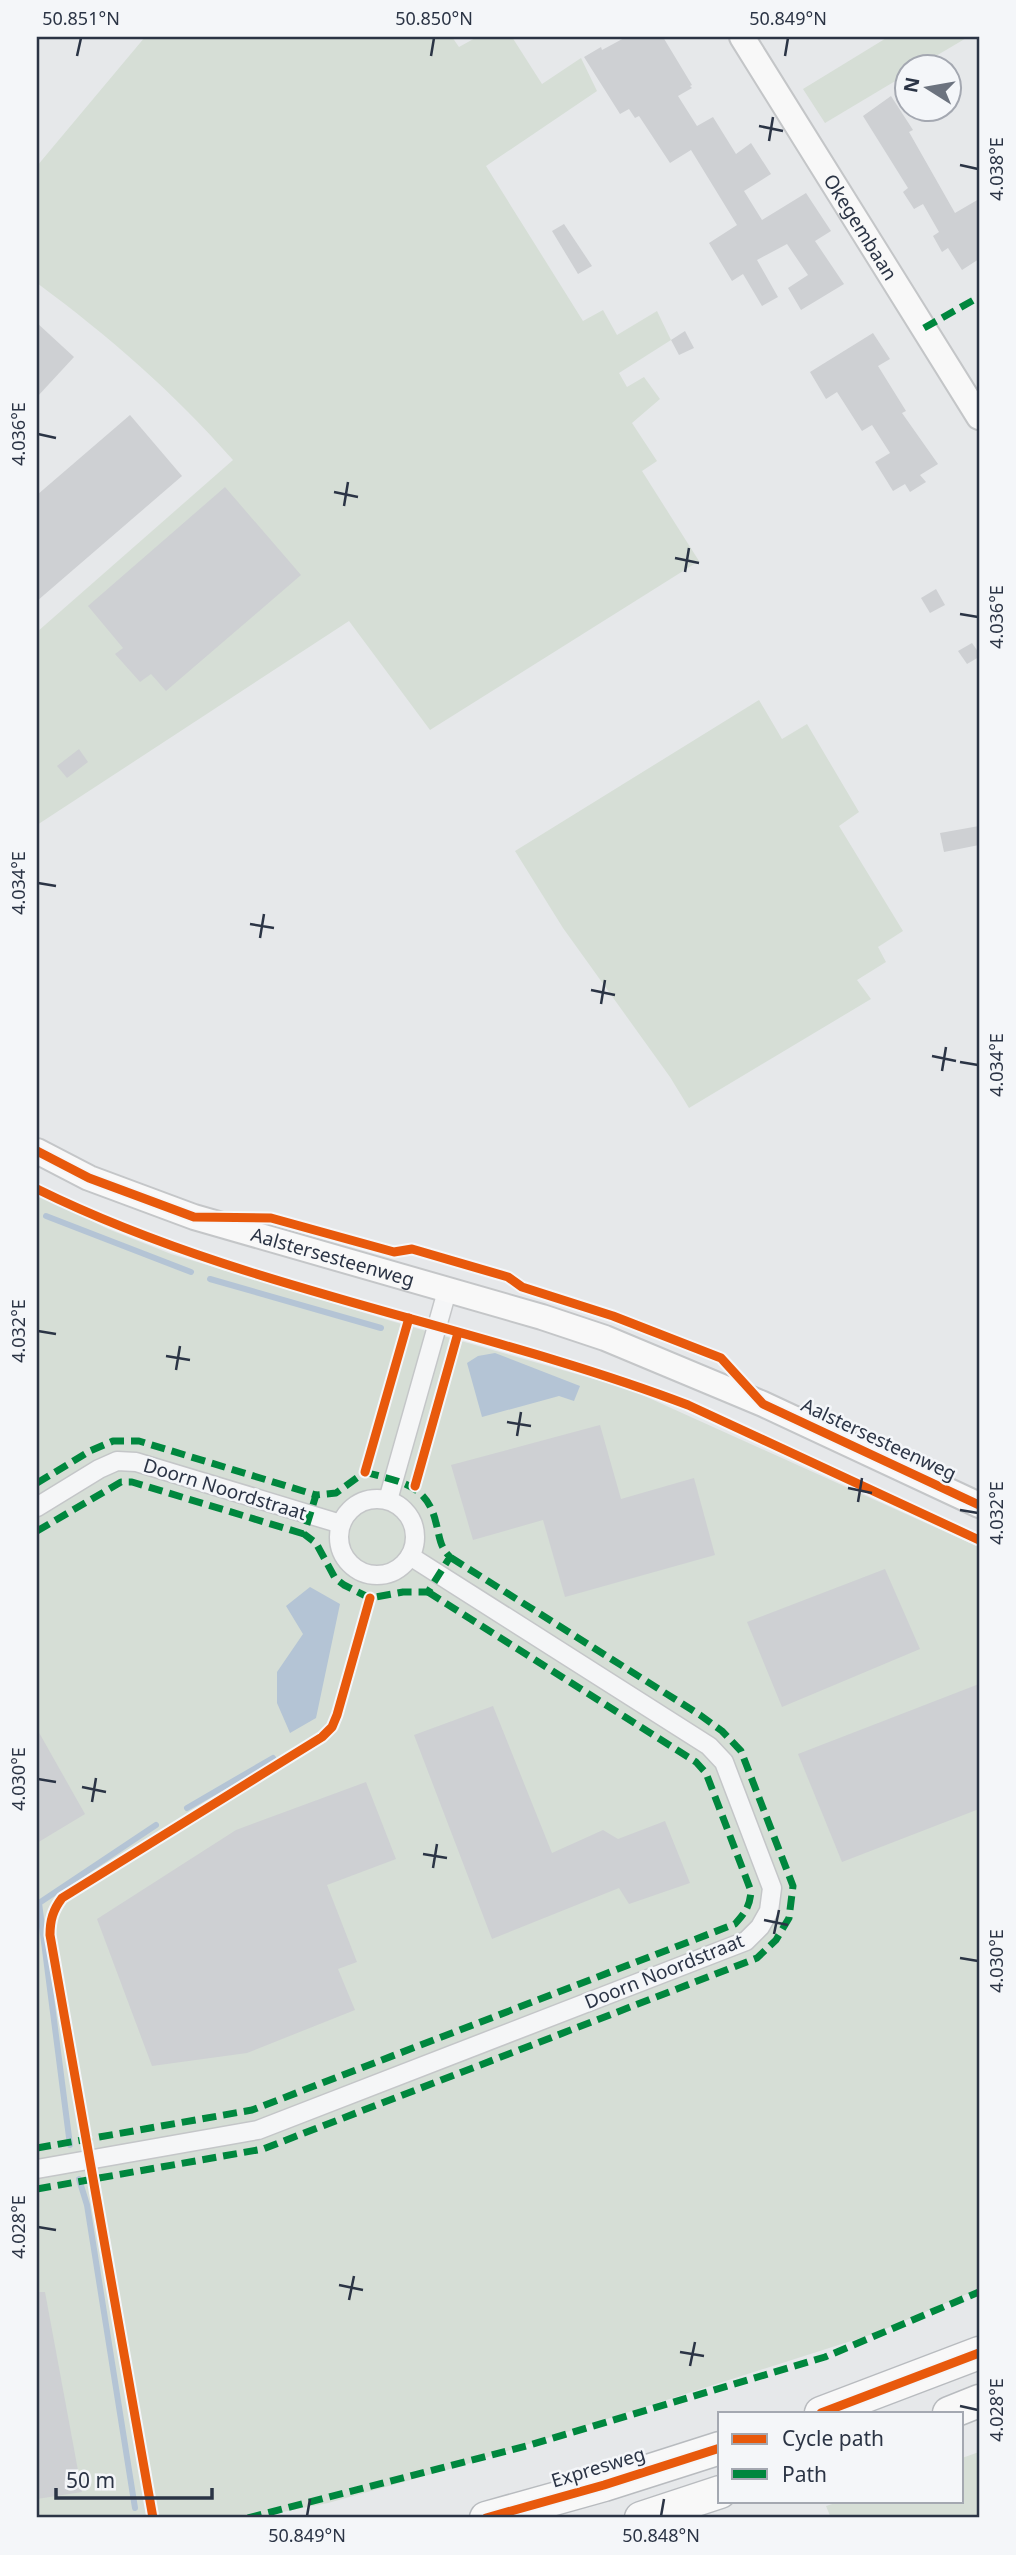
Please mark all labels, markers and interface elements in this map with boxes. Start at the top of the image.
text: 50.851°N [42,6,120,30]
text: 50.850°N [395,6,473,30]
text: 50.849°N [749,6,827,30]
north arrow [894,52,964,122]
text: N [897,75,926,95]
text: 4.038°E [984,137,1008,201]
street label: Okegembaan [818,169,903,285]
text: 4.036°E [6,402,30,466]
text: 4.036°E [984,585,1008,649]
text: 4.034°E [6,851,30,915]
text: 4.034°E [984,1033,1008,1097]
street label: Aalstersesteenweg [248,1221,417,1293]
text: 4.032°E [6,1299,30,1363]
street label: Aalstersesteenweg [797,1392,961,1486]
street label: Doorn Noordstraat [140,1452,310,1526]
text: 4.032°E [984,1481,1008,1545]
text: 4.030°E [6,1747,30,1811]
street label: Doorn Noordstraat [581,1927,748,2015]
text: 4.030°E [984,1929,1008,1993]
text: 4.028°E [6,2195,30,2259]
text: 4.028°E [984,2378,1008,2442]
legend [718,2412,964,2502]
text: Cycle path [782,2424,884,2452]
street label: Expresweg [548,2440,648,2494]
scale bar [56,2457,212,2501]
text: Path [782,2460,827,2488]
text: 50 m [66,2466,115,2494]
text: 50.849°N [268,2523,346,2547]
text: 50.848°N [622,2523,700,2547]

